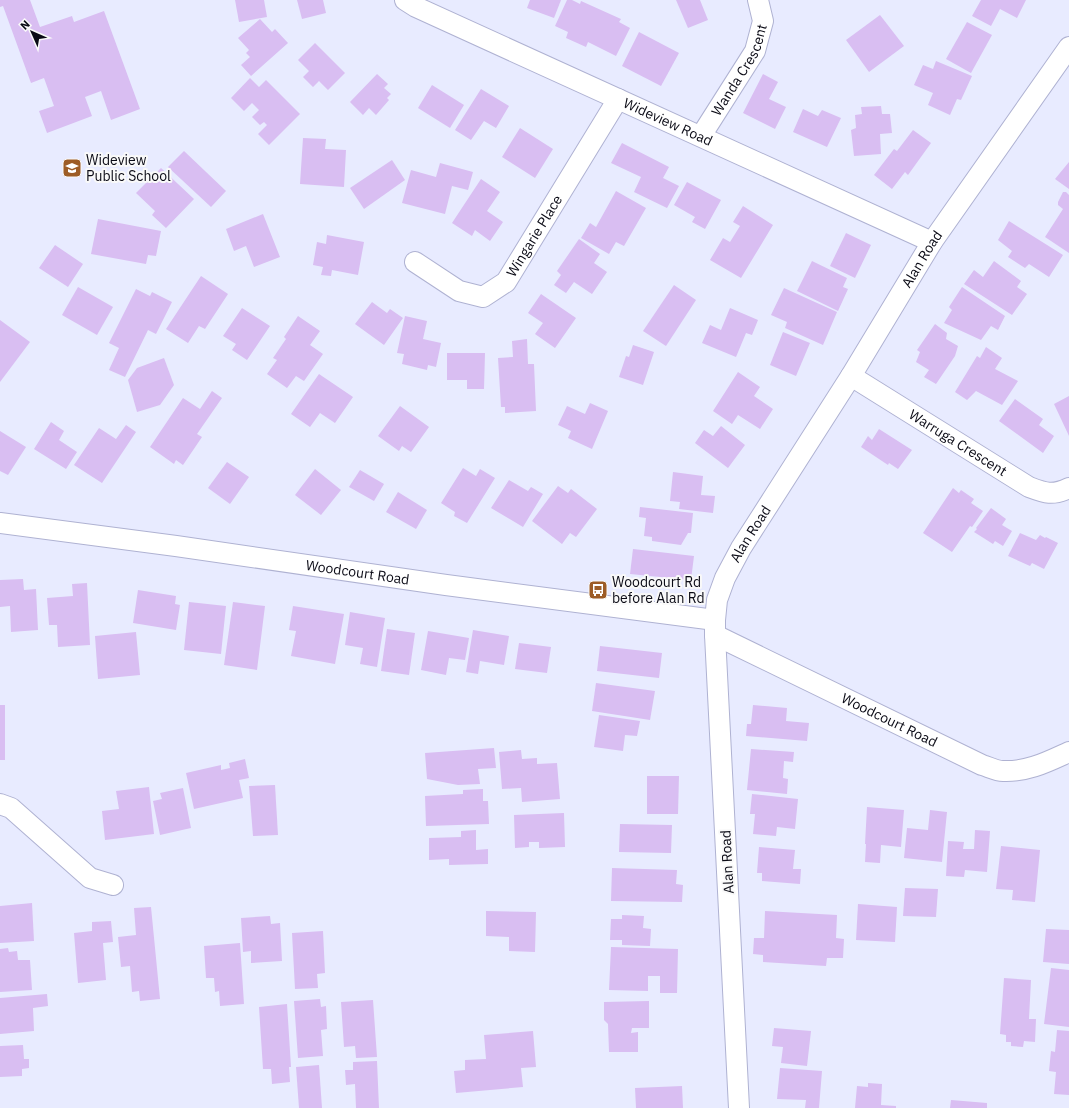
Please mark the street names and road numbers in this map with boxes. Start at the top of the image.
street label: Wanda Crescent [707,22,771,119]
street label: Wideview Road [621,94,715,150]
street label: Wingarie Place [502,191,566,280]
street label: Alan Road [898,227,946,291]
street label: Warruga Crescent [906,405,1010,480]
street label: Alan Road [726,502,775,565]
street label: Woodcourt Road [305,556,411,589]
street label: Woodcourt Road [839,689,940,751]
street label: Alan Road [716,830,738,894]

